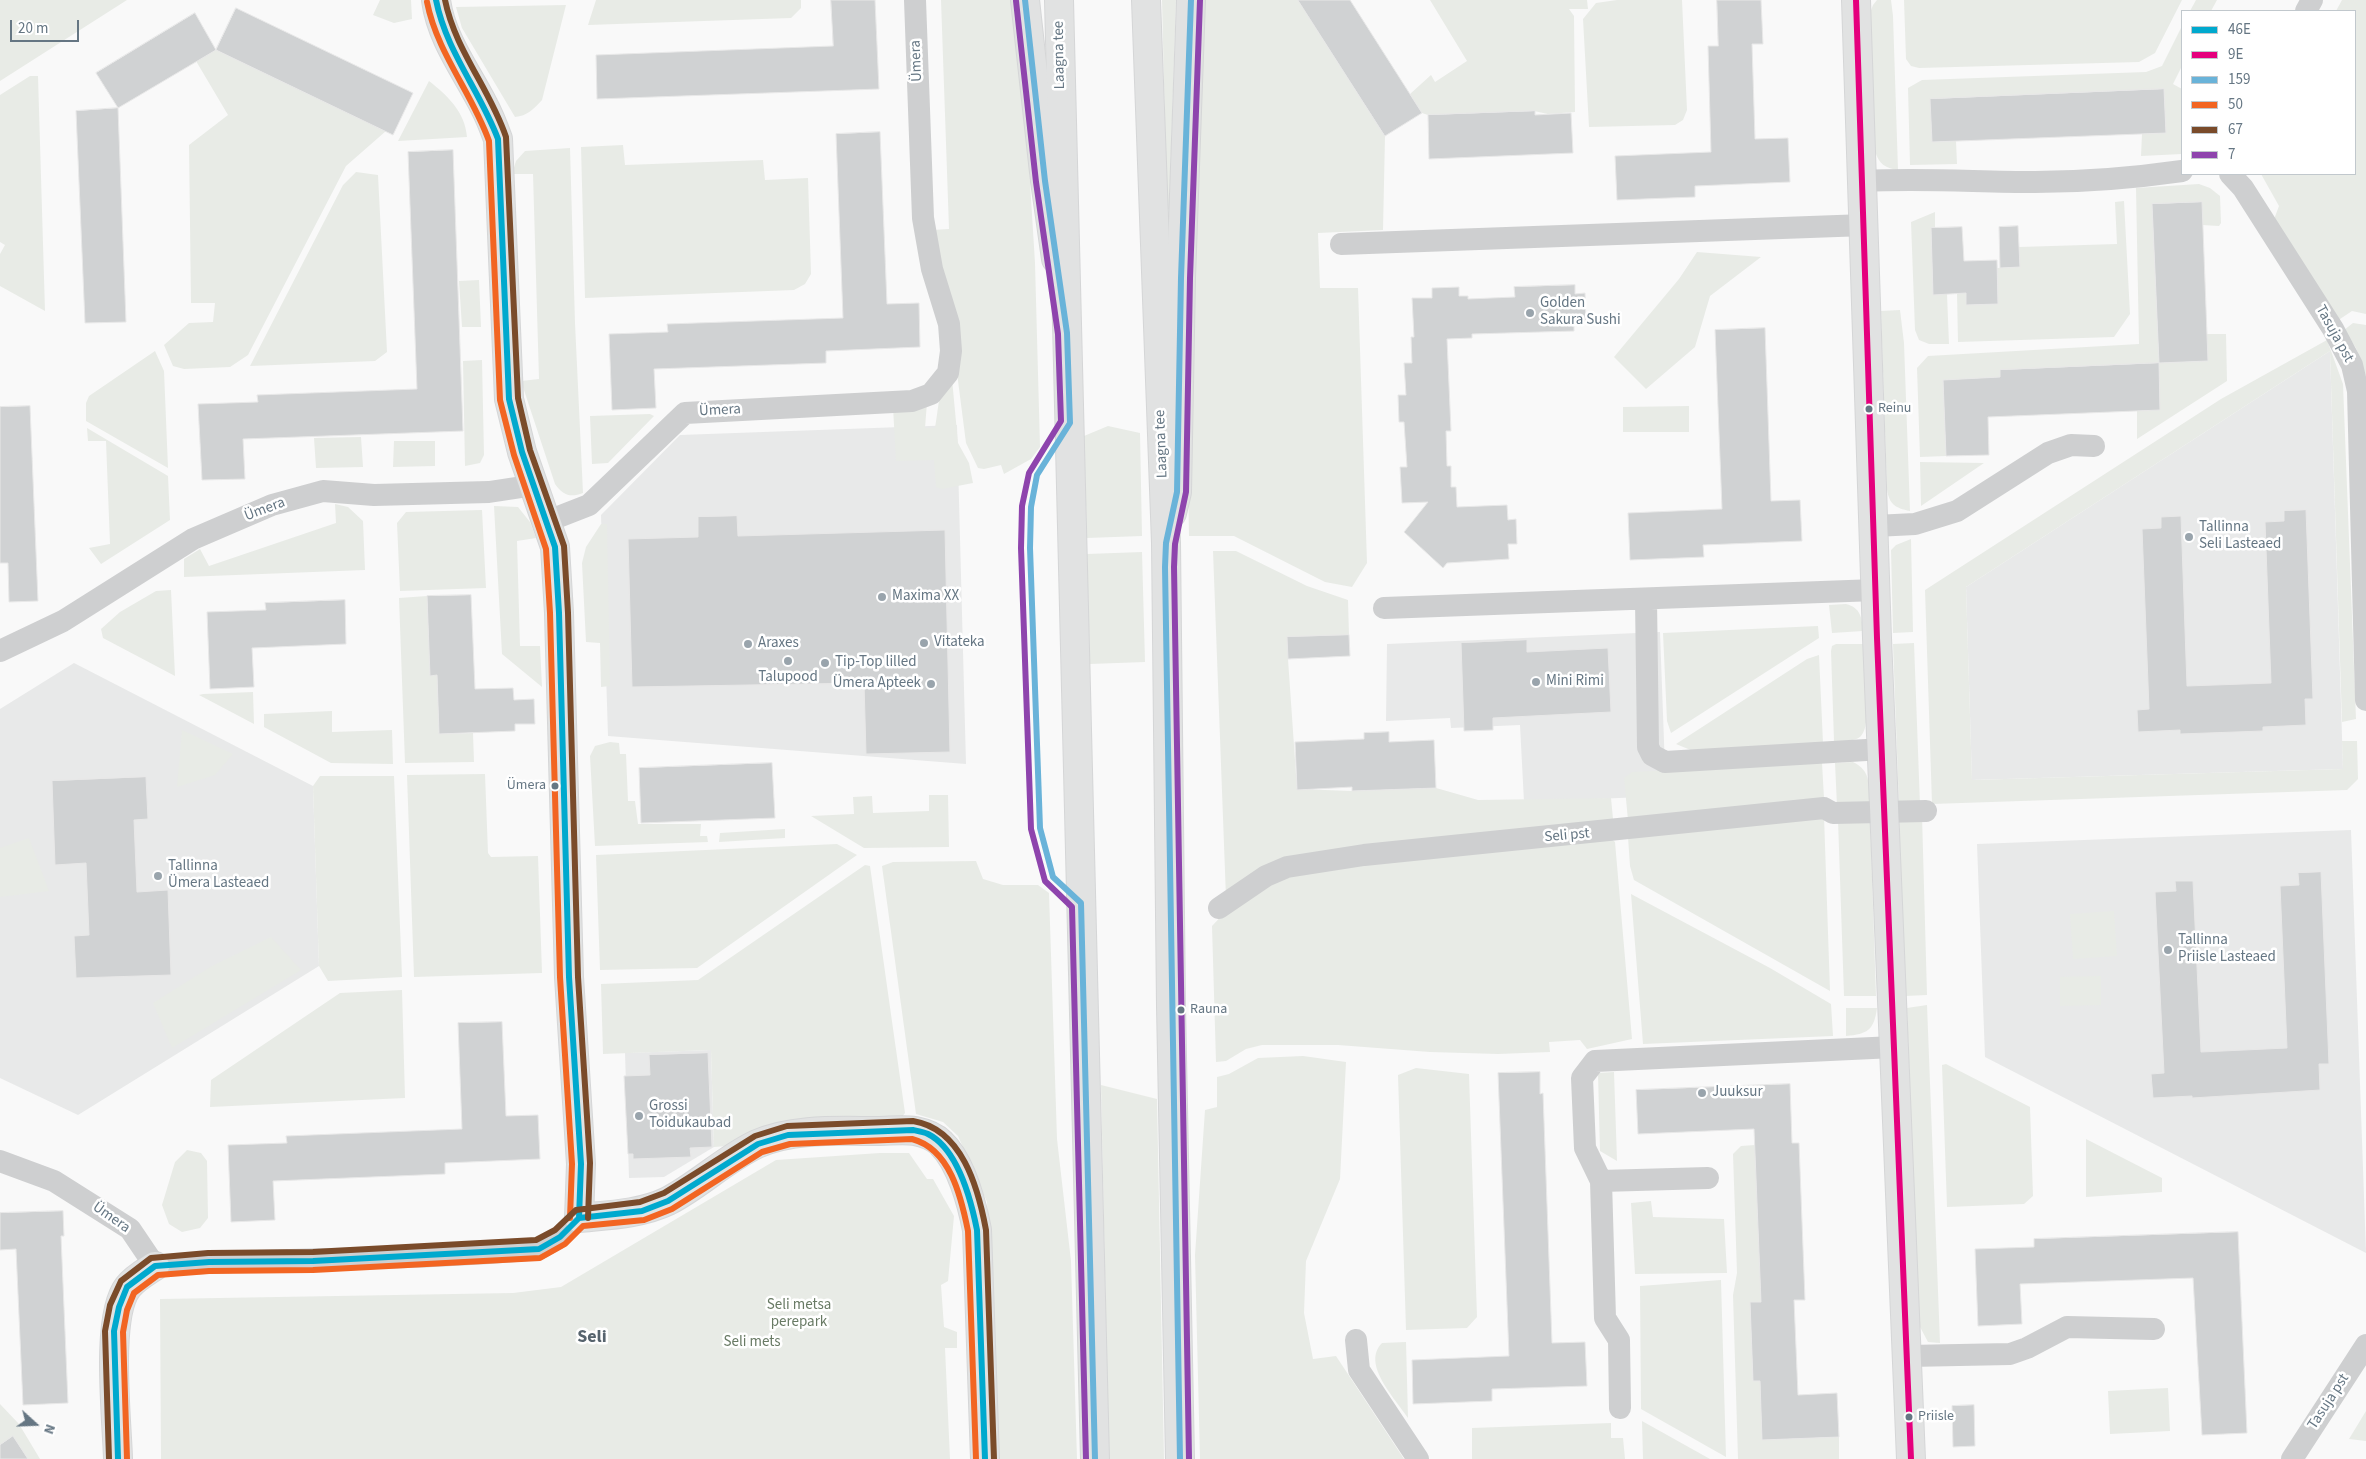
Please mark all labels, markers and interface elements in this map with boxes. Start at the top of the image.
scale bar [12,10,81,42]
legend [2181,10,2356,175]
text: 20 m [18,18,48,39]
text: 46E [2228,19,2251,40]
street label: Laagna tee [1050,21,1070,89]
street label: Ümera [907,40,927,82]
text: 9E [2228,44,2243,65]
text: 159 [2228,69,2250,90]
text: 50 [2228,94,2243,115]
text: 67 [2228,119,2243,140]
text: 7 [2228,144,2235,165]
place label: Golden Sakura Sushi [1540,295,1621,330]
street label: Tasuja pst [2311,302,2357,366]
marker: Golden Sakura Sushi [1524,307,1536,319]
street label: Ümera [699,401,741,421]
place label: Reinu [1878,401,1911,417]
marker: Reinu [1864,404,1874,414]
street label: Laagna tee [1152,409,1172,479]
street label: Ümera [242,494,288,526]
place label: Tallinna Seli Lasteaed [2199,519,2281,554]
marker: Tallinna Seli Lasteaed [2183,531,2195,543]
place label: Maxima XX [892,588,959,606]
marker: Maxima XX [876,591,888,603]
place label: Vitateka [934,634,985,652]
place label: Araxes [758,635,799,653]
marker: Vitateka [918,637,930,649]
marker: Araxes [742,638,754,650]
place label: Tip-Top lilled [835,654,917,672]
marker: Talupood [782,655,794,667]
marker: Tip-Top lilled [819,657,831,669]
place label: Talupood [758,669,818,687]
place label: Mini Rimi [1546,673,1604,691]
place label: Ümera Apteek [833,675,921,693]
marker: Mini Rimi [1530,676,1542,688]
marker: Ümera Apteek [925,678,937,690]
place label: Ümera [507,778,546,794]
marker: Ümera [550,781,560,791]
street label: Seli pst [1544,825,1590,847]
place label: Tallinna Ümera Lasteaed [168,858,269,893]
marker: Tallinna Ümera Lasteaed [152,870,164,882]
place label: Tallinna Priisle Lasteaed [2178,932,2276,967]
marker: Tallinna Priisle Lasteaed [2162,944,2174,956]
place label: Rauna [1190,1002,1227,1018]
marker: Rauna [1176,1005,1186,1015]
place label: Juuksur [1712,1084,1763,1102]
marker: Juuksur [1696,1087,1708,1099]
place label: Grossi Toidukaubad [649,1098,731,1133]
marker: Grossi Toidukaubad [633,1110,645,1122]
street label: Ümera [89,1199,133,1237]
park label: Seli metsa perepark [767,1297,831,1332]
district label: Seli [577,1327,607,1349]
park label: Seli mets [724,1334,780,1352]
street label: Tasuja pst [2304,1371,2354,1433]
north arrow [10,1399,60,1449]
place label: Priisle [1918,1409,1954,1425]
marker: Priisle [1904,1412,1914,1422]
text: N [38,1421,60,1437]

